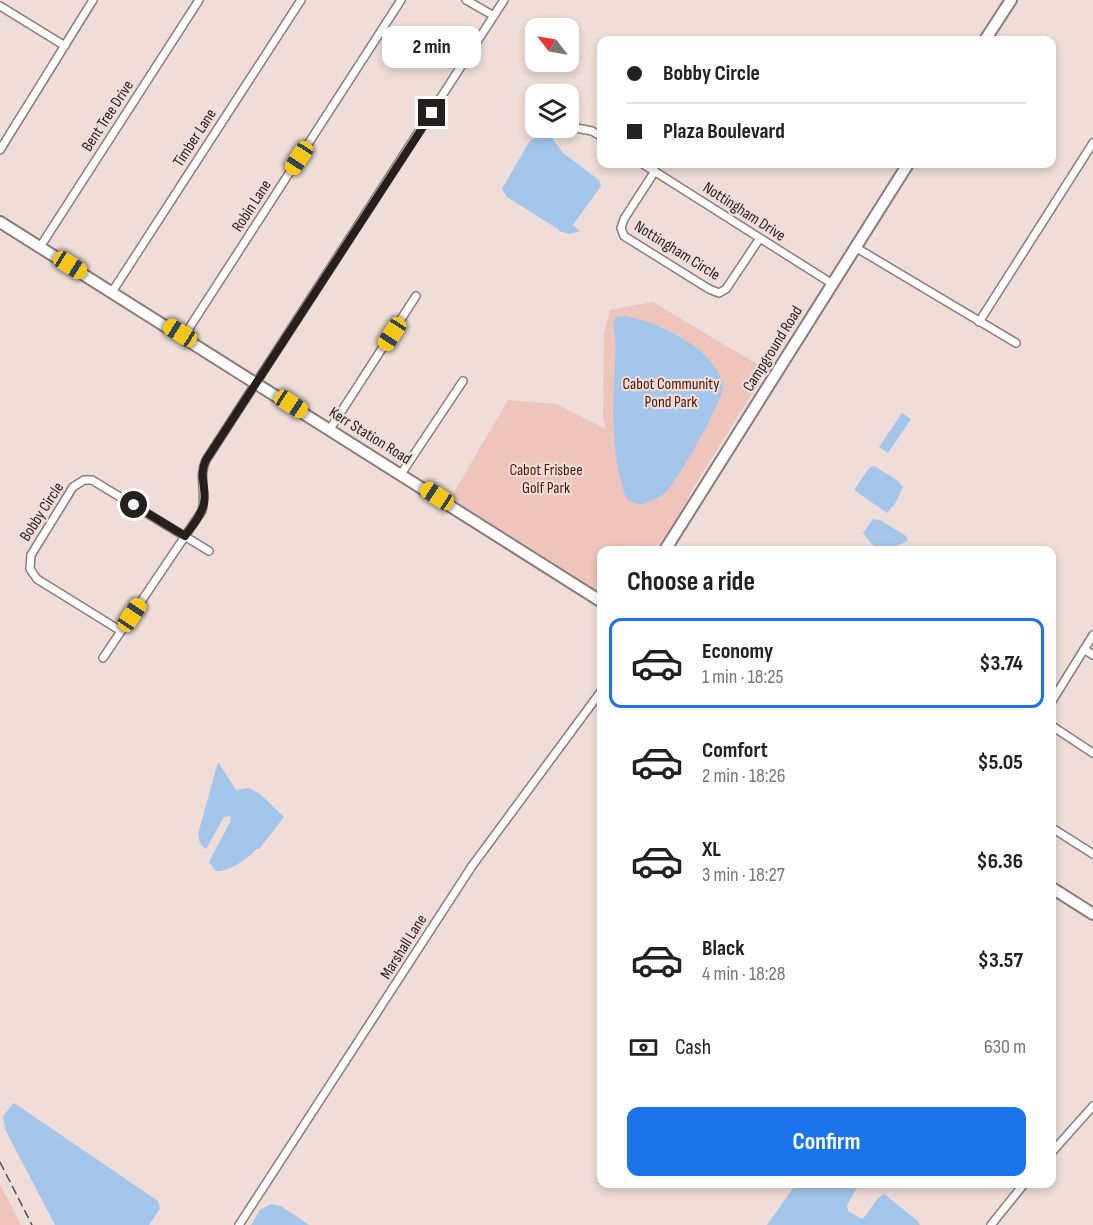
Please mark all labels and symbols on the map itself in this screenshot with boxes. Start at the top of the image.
north arrow [525,18,579,72]
callout: 2 min [382,26,482,68]
street label: Bent Tree Drive [78,77,138,155]
route end [418,99,445,126]
street label: Timber Lane [169,105,221,171]
car [282,138,316,178]
street label: Robin Lane [228,176,276,236]
street label: Nottingham Drive [699,178,789,246]
street label: Nottingham Circle [631,217,723,285]
car [50,248,90,282]
street label: Campground Road [739,303,807,395]
car [375,314,409,354]
car [160,316,200,350]
park label: Cabot Community Pond Park [623,375,719,412]
car [271,387,311,421]
street label: Kerr Station Road [325,403,415,469]
park label: Cabot Frisbee Golf Park [509,461,583,498]
street label: Bobby Circle [16,479,68,545]
car [417,479,457,513]
route start [120,491,147,518]
car [114,595,150,635]
street label: Marshall Lane [377,911,431,983]

